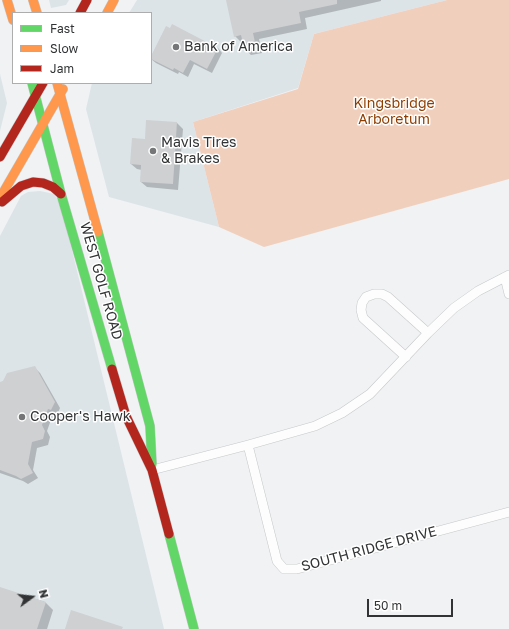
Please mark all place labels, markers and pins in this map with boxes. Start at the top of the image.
place label: Bank of America [184,39,293,55]
marker: Bank of America [171,42,181,52]
place label: Mavis Tires & Brakes [161,135,236,168]
marker: Mavis Tires & Brakes [148,146,158,156]
place label: Cooper's Hawk [30,409,131,425]
marker: Cooper's Hawk [17,412,27,422]

